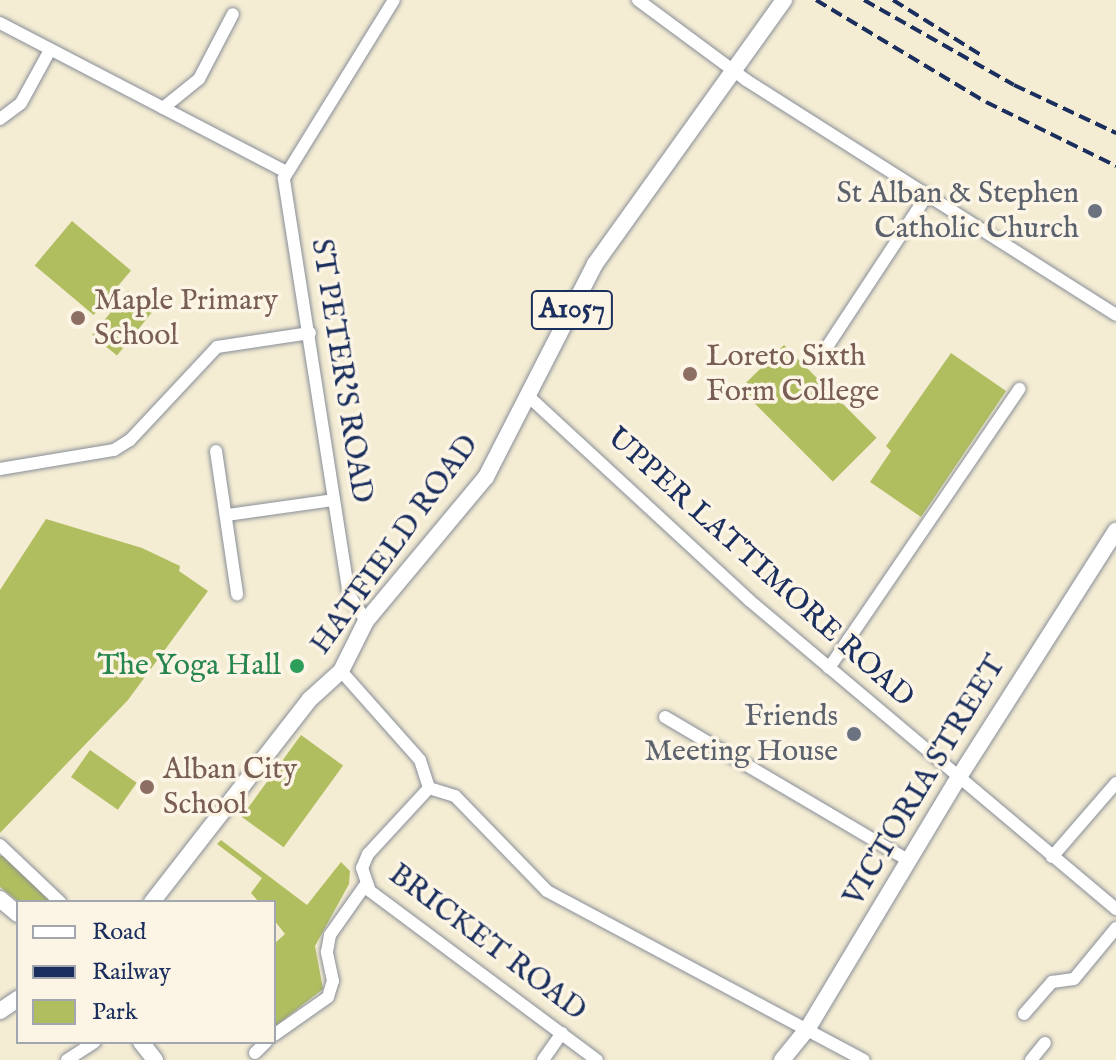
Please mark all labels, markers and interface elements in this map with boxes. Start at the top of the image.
place label: St Alban & Stephen Catholic Church [836,176,1079,246]
marker: St Alban & Stephen Catholic Church [1086,202,1104,220]
street label: ST PETER'S ROAD [302,236,380,506]
place label: Maple Primary School [94,283,278,354]
road number: A1057 [530,286,614,334]
marker: Maple Primary School [69,309,87,327]
place label: Loreto Sixth Form College [706,339,879,410]
marker: Loreto Sixth Form College [681,365,699,383]
street label: UPPER LATTIMORE ROAD [599,420,921,716]
street label: HATFIELD ROAD [303,428,487,662]
place label: The Yoga Hall [97,648,281,684]
street label: VICTORIA STREET [836,649,1014,913]
marker: The Yoga Hall [288,657,306,675]
place label: Friends Meeting House [644,699,838,770]
marker: Friends Meeting House [845,725,863,743]
place label: Alban City School [163,752,297,822]
marker: Alban City School [138,778,156,796]
street label: BRICKET ROAD [381,857,593,1029]
legend [16,900,276,1044]
text: Road [92,917,146,948]
text: Railway [92,957,171,988]
text: Park [92,997,138,1028]

